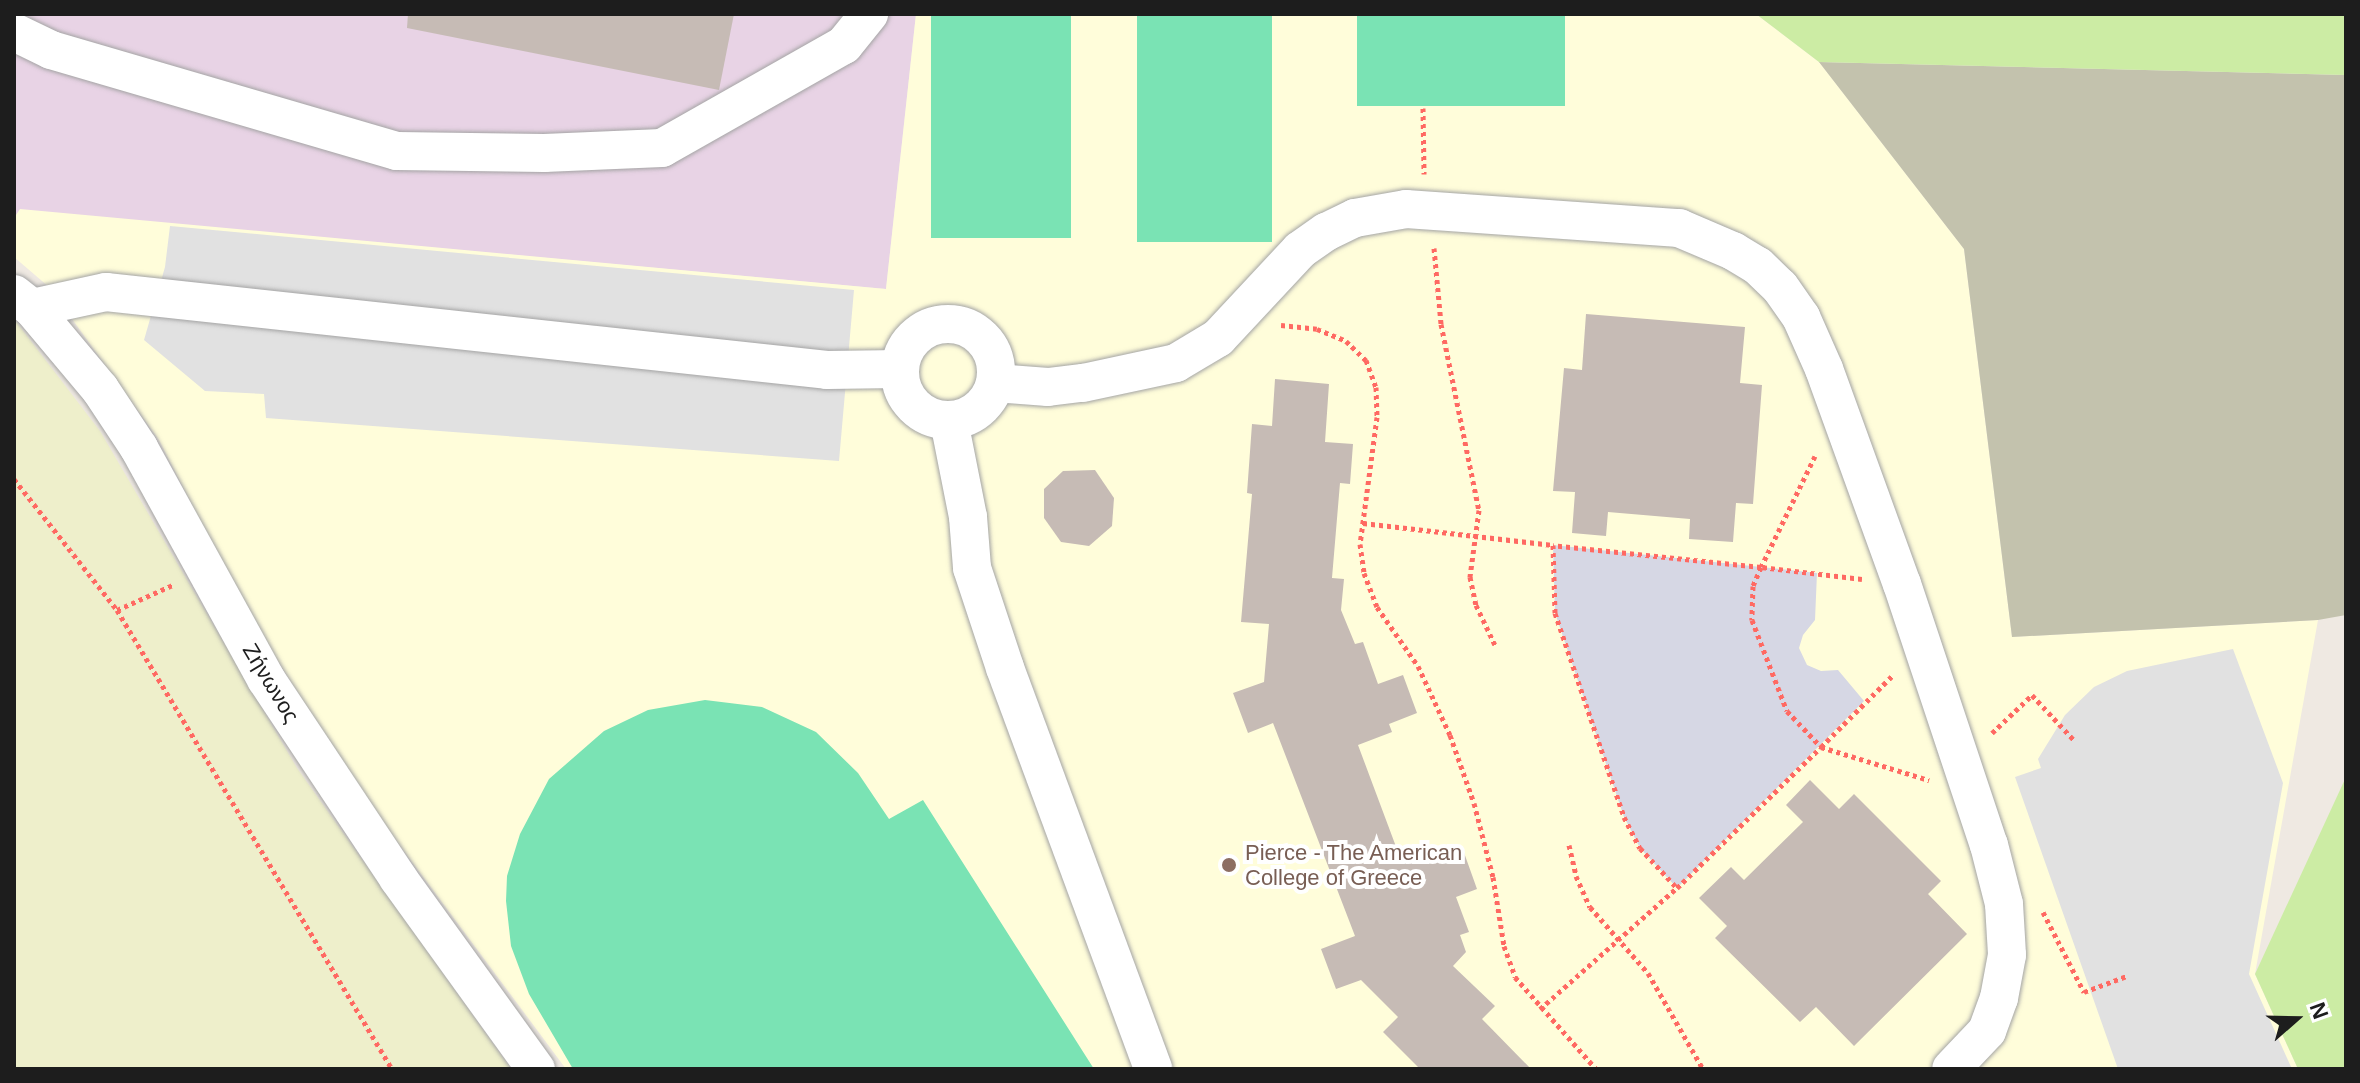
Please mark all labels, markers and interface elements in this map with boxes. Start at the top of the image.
street label: Ζήνωνος [237,639,305,727]
place label: Pierce - The American College of Greece [1245,839,1464,890]
marker: Pierce - The American College of Greece [1220,856,1238,874]
north arrow [2256,979,2336,1059]
text: N [2305,999,2333,1022]

